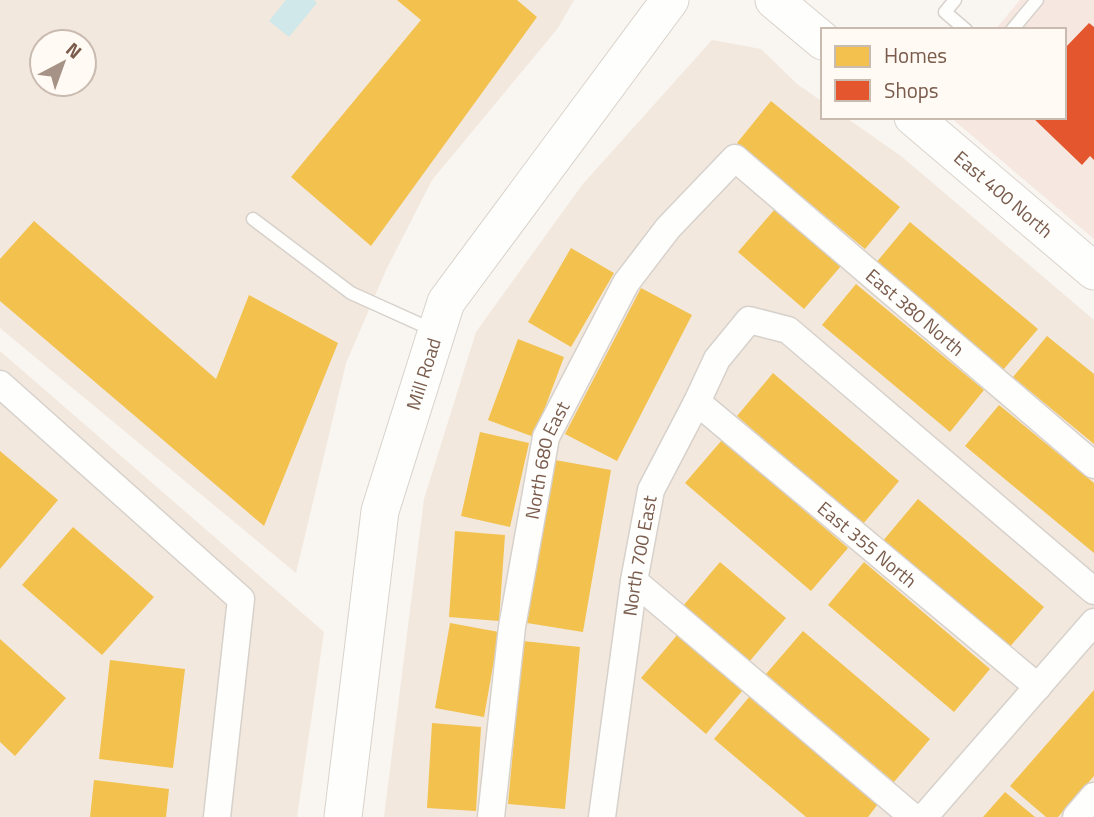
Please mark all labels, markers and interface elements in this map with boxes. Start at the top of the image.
north arrow [28,28,98,98]
legend [821,28,1066,119]
text: N [60,35,89,65]
text: Homes [884,39,947,71]
text: Shops [884,74,939,106]
street label: East 400 North [948,143,1060,244]
street label: East 380 North [860,261,971,362]
street label: Mill Road [398,334,448,414]
street label: North 680 East [517,395,576,521]
street label: North 700 East [614,493,664,618]
street label: East 355 North [812,494,924,594]

